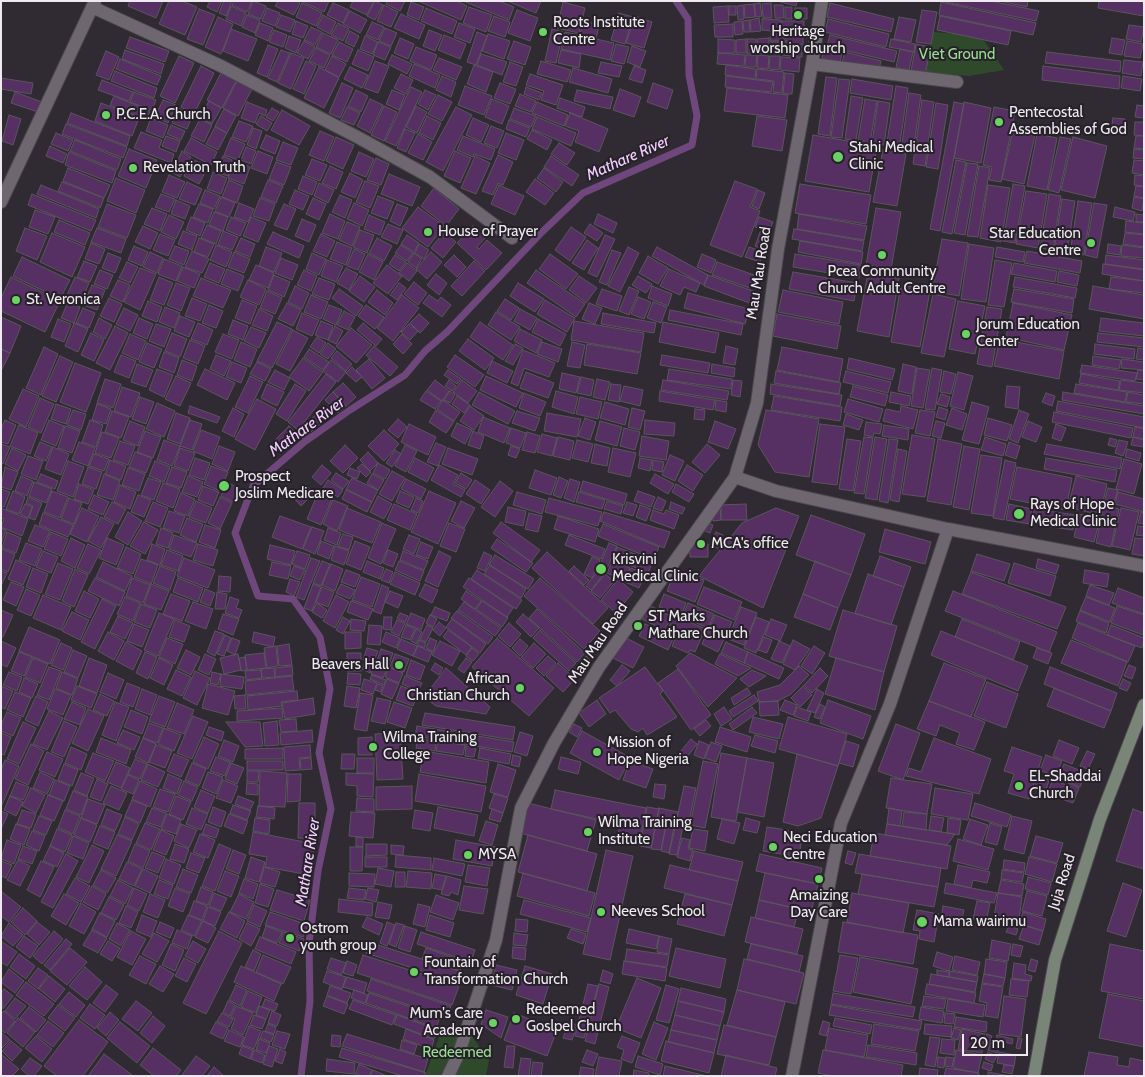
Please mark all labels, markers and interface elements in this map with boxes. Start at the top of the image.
marker: Heritage worship church [792,9,804,21]
place label: Roots Institute Centre [553,14,645,49]
place label: Heritage worship church [750,23,846,58]
marker: Roots Institute Centre [537,26,549,38]
park label: Viet Ground [919,46,995,64]
place label: Pentecostal Assemblies of God [1009,104,1127,139]
place label: P.C.E.A. Church [116,106,211,124]
marker: P.C.E.A. Church [100,109,112,121]
marker: Pentecostal Assemblies of God [993,116,1005,128]
water label: Mathare River [583,131,673,185]
place label: Stahi Medical Clinic [849,139,933,174]
marker: Stahi Medical Clinic [831,150,845,164]
place label: Revelation Truth [143,159,246,177]
marker: Revelation Truth [127,162,139,174]
place label: House of Prayer [438,223,538,241]
street label: Mau Mau Road [743,225,775,321]
place label: Star Education Centre [989,225,1081,260]
marker: House of Prayer [422,226,434,238]
marker: Star Education Centre [1085,237,1097,249]
marker: Pcea Community Church Adult Centre [876,249,888,261]
place label: Pcea Community Church Adult Centre [818,263,946,298]
place label: St. Veronica [26,291,100,309]
marker: St. Veronica [10,294,22,306]
place label: Jorum Education Center [976,316,1080,351]
marker: Jorum Education Center [960,328,972,340]
water label: Mathare River [265,393,349,461]
place label: Prospect Joslim Medicare [235,468,334,503]
marker: Prospect Joslim Medicare [217,479,231,493]
place label: Rays of Hope Medical Clinic [1030,496,1116,531]
marker: Rays of Hope Medical Clinic [1012,507,1026,521]
place label: MCA's office [711,535,789,553]
marker: MCA's office [695,538,707,550]
place label: Krisvini Medical Clinic [612,551,698,586]
marker: Krisvini Medical Clinic [594,562,608,576]
street label: Mau Mau Road [564,599,632,687]
place label: ST Marks Mathare Church [648,608,748,643]
marker: ST Marks Mathare Church [632,620,644,632]
place label: Beavers Hall [311,656,389,674]
marker: Beavers Hall [393,659,405,671]
place label: African Christian Church [407,670,510,705]
marker: African Christian Church [514,682,526,694]
place label: Wilma Training College [383,729,477,764]
place label: Mission of Hope Nigeria [607,734,689,769]
marker: Wilma Training College [367,741,379,753]
marker: Mission of Hope Nigeria [591,746,603,758]
place label: EL-Shaddai Church [1029,768,1101,803]
marker: EL-Shaddai Church [1013,780,1025,792]
place label: Wilma Training Institute [598,814,692,849]
water label: Mathare River [292,817,324,907]
marker: Wilma Training Institute [582,826,594,838]
place label: Neci Education Centre [783,829,877,864]
marker: Neci Education Centre [767,841,779,853]
place label: MYSA [478,846,516,864]
marker: MYSA [462,849,474,861]
street label: Juja Road [1045,852,1079,912]
marker: Amaizing Day Care [813,873,825,885]
place label: Amaizing Day Care [790,887,848,922]
place label: Neeves School [611,903,705,921]
marker: Neeves School [595,906,607,918]
place label: Mama wairimu [933,913,1026,931]
marker: Mama wairimu [915,915,929,929]
place label: Ostrom youth group [300,920,377,955]
marker: Ostrom youth group [284,932,296,944]
place label: Fountain of Transformation Church [424,954,568,989]
marker: Fountain of Transformation Church [408,966,420,978]
place label: Redeemed Goslpel Church [526,1001,622,1036]
place label: Mum's Care Academy [410,1005,483,1040]
marker: Redeemed Goslpel Church [510,1013,522,1025]
marker: Mum's Care Academy [487,1017,499,1029]
scale bar [965,1024,1031,1056]
text: 20 m [970,1034,1005,1052]
park label: Redeemed [422,1044,492,1062]

